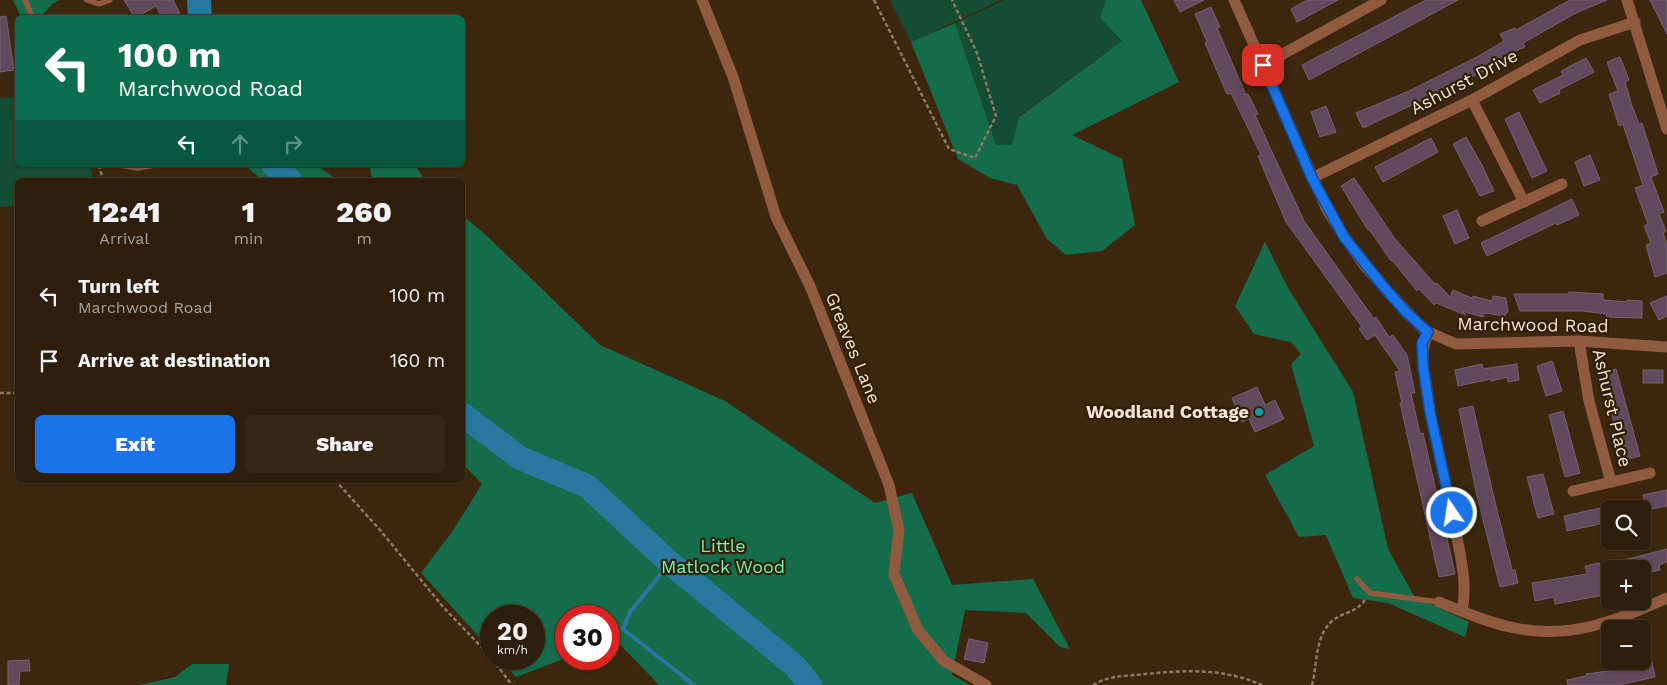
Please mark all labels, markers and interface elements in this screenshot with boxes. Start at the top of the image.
text: 100 m [118,34,221,76]
icon: left [35,35,100,100]
pin [1242,44,1284,86]
street label: Ashurst Drive [1407,44,1521,119]
icon: arrive [1249,51,1277,79]
text: Marchwood Road [118,76,303,101]
icon: left [173,130,201,158]
icon: ahead [226,130,254,158]
icon: right [279,130,307,158]
text: 12:41 [88,194,161,229]
text: 1 [242,194,255,229]
text: 260 [336,194,392,229]
text: Arrival [99,229,149,248]
text: min [234,229,263,248]
text: m [356,229,372,248]
text: Turn left [78,275,159,298]
icon: left [35,282,63,310]
text: 100 m [389,284,445,307]
street label: Greaves Lane [822,289,885,407]
text: Marchwood Road [78,298,213,317]
street label: Marchwood Road [1457,313,1609,336]
icon: arrive [35,347,63,375]
street label: Ashurst Place [1589,347,1636,469]
text: Arrive at destination [78,349,270,372]
text: 160 m [390,349,445,372]
place label: Woodland Cottage [1086,401,1249,422]
marker: Woodland Cottage [1253,406,1265,418]
button: Exit [35,415,235,473]
button: Share [245,415,445,473]
position arrow [1425,486,1477,538]
map controls [1601,500,1651,670]
button: search [1601,500,1651,550]
park label: Little Matlock Wood [661,535,785,577]
button: + [1601,560,1651,610]
speed limit sign: 30 [555,605,620,670]
text: 20 [497,617,528,646]
button: − [1601,620,1651,670]
text: km/h [497,643,528,657]

